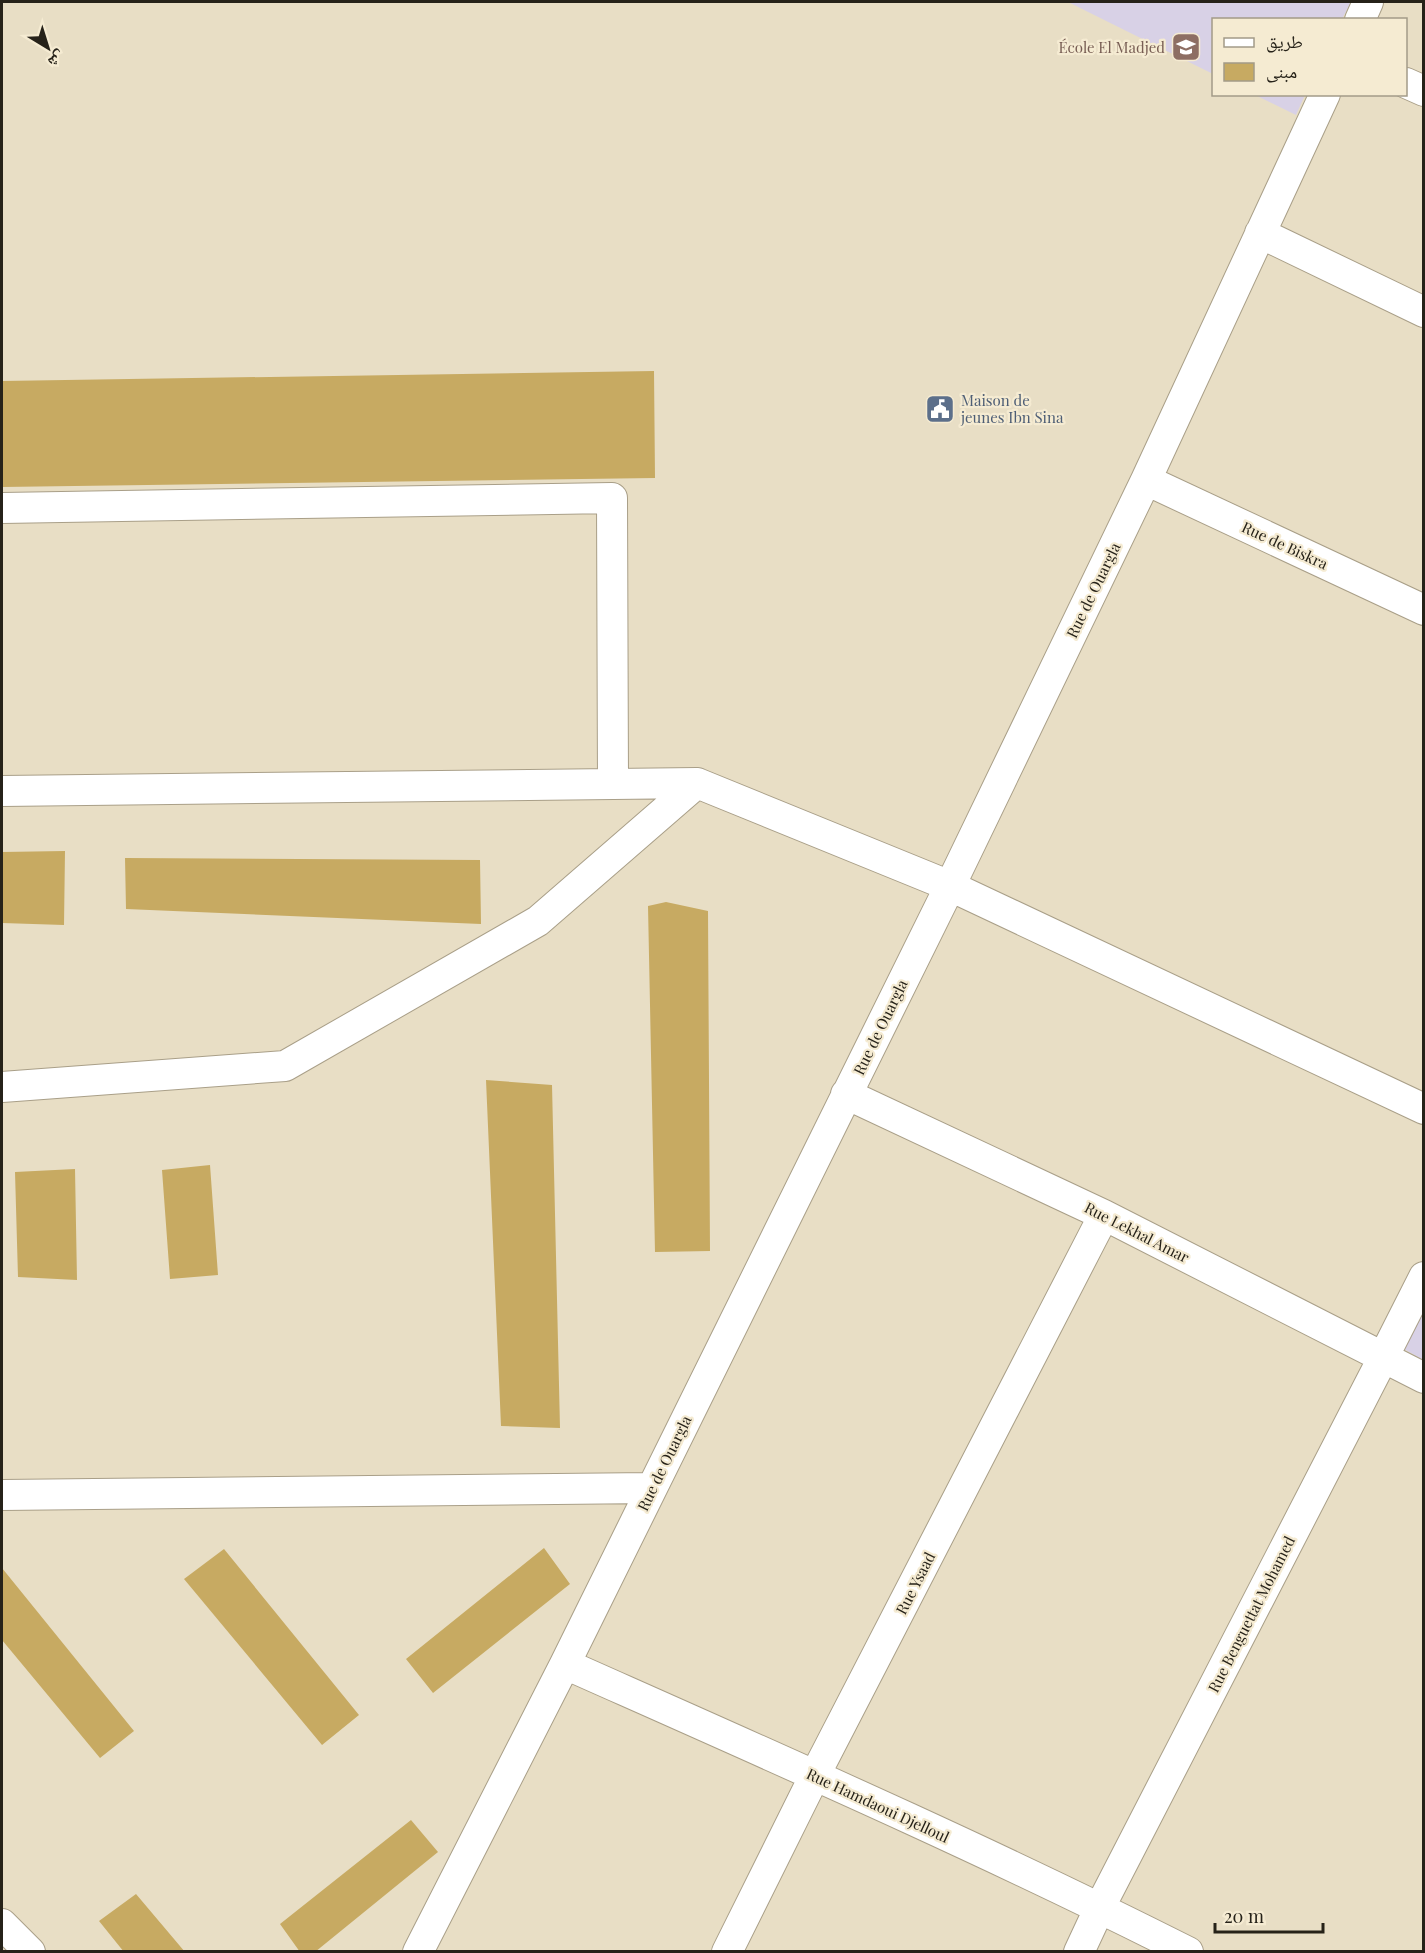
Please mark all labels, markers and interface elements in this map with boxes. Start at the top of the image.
north arrow [18,18,78,78]
legend [1212,18,1407,96]
text: طريق [1266,29,1303,53]
school or university icon: École El Madjed [1170,31,1202,63]
place label: École El Madjed [1058,37,1165,57]
text: ش [44,47,71,74]
text: مبنى [1266,59,1297,83]
place label: Maison de jeunes Ibn Sina [960,390,1064,427]
public building icon: Maison de jeunes Ibn Sina [924,393,956,425]
street label: Rue de Biskra [1239,516,1332,574]
street label: Rue de Ouargla [1061,539,1125,641]
street label: Rue de Ouargla [848,976,912,1078]
street label: Rue Lekhal Amar [1081,1197,1193,1267]
street label: Rue de Ouargla [632,1412,696,1514]
street label: Rue Benguettat Mohamed [1203,1532,1299,1696]
street label: Rue Ysaad [891,1548,939,1618]
street label: Rue Hamdaoui Djelloul [803,1763,953,1847]
scale bar [1215,1896,1323,1934]
text: 20 m [1224,1904,1264,1928]

